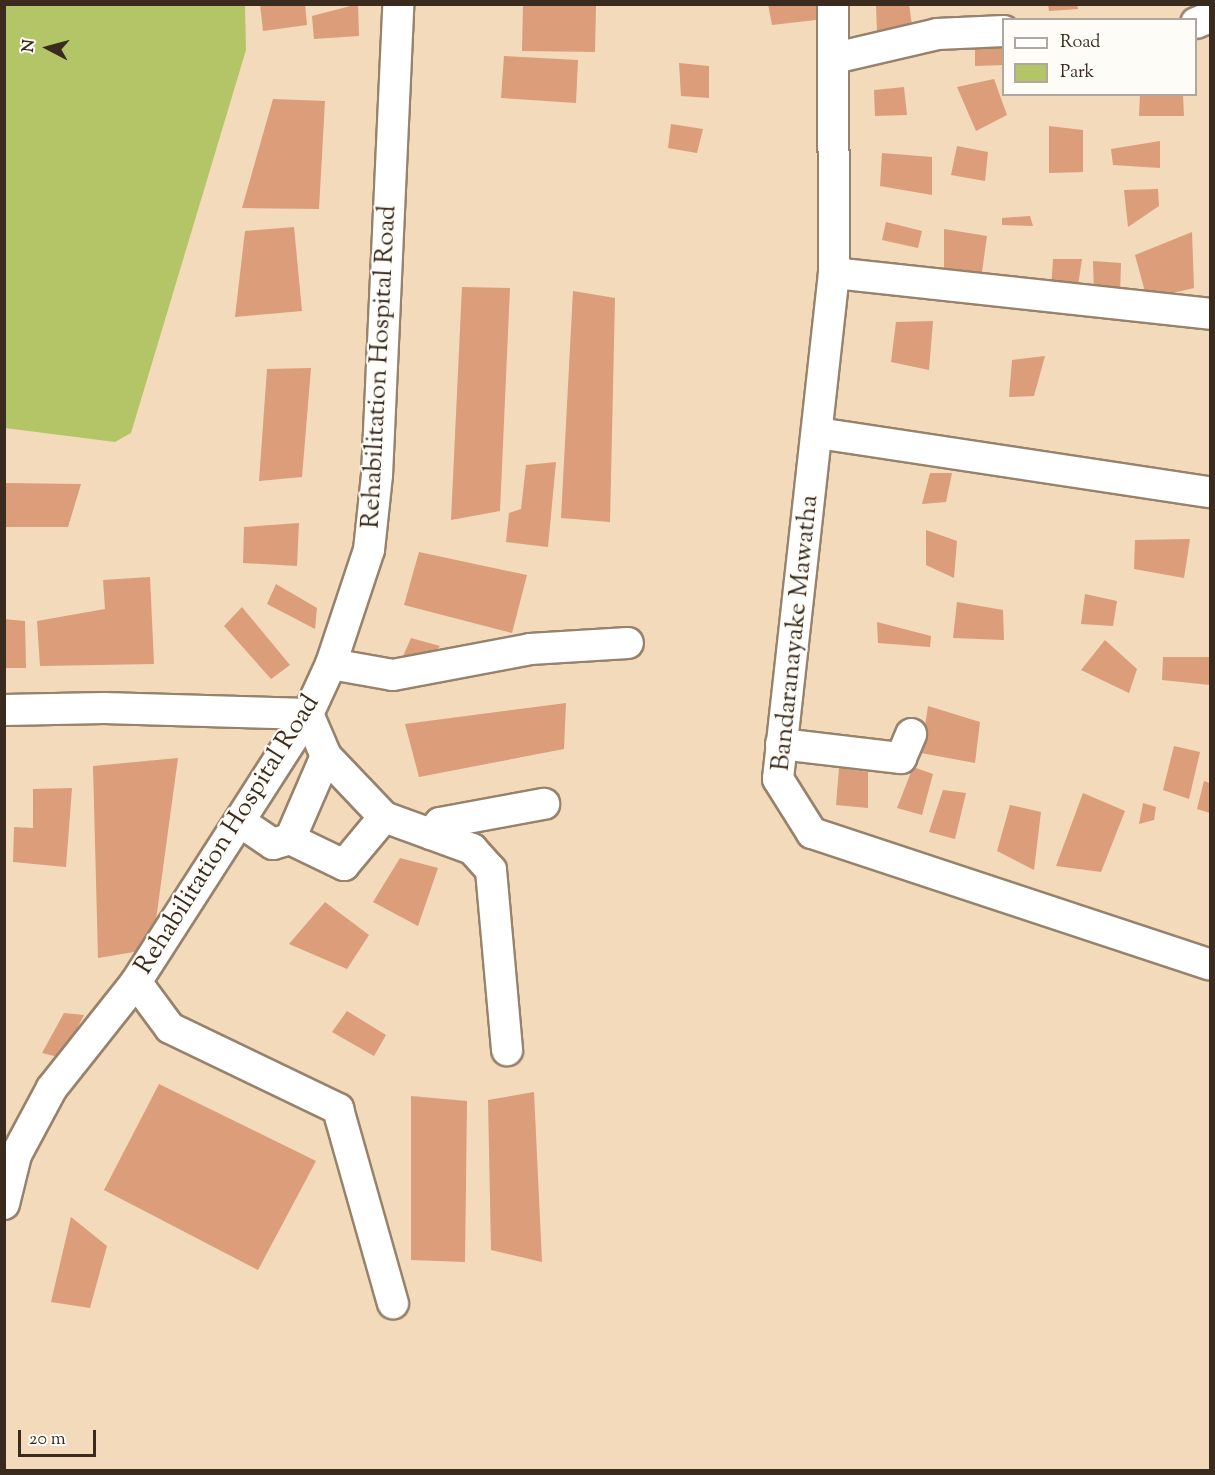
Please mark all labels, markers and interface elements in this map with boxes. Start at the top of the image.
north arrow [18,18,78,78]
legend [1002,18,1197,96]
text: Road [1060,30,1100,56]
text: N [17,39,42,54]
text: Park [1060,60,1094,86]
street label: Rehabilitation Hospital Road [356,205,404,529]
street label: Bandaranayake Mawatha [766,493,826,773]
street label: Rehabilitation Hospital Road [129,689,327,981]
scale bar [21,1418,99,1456]
text: 20 m [29,1427,66,1453]

